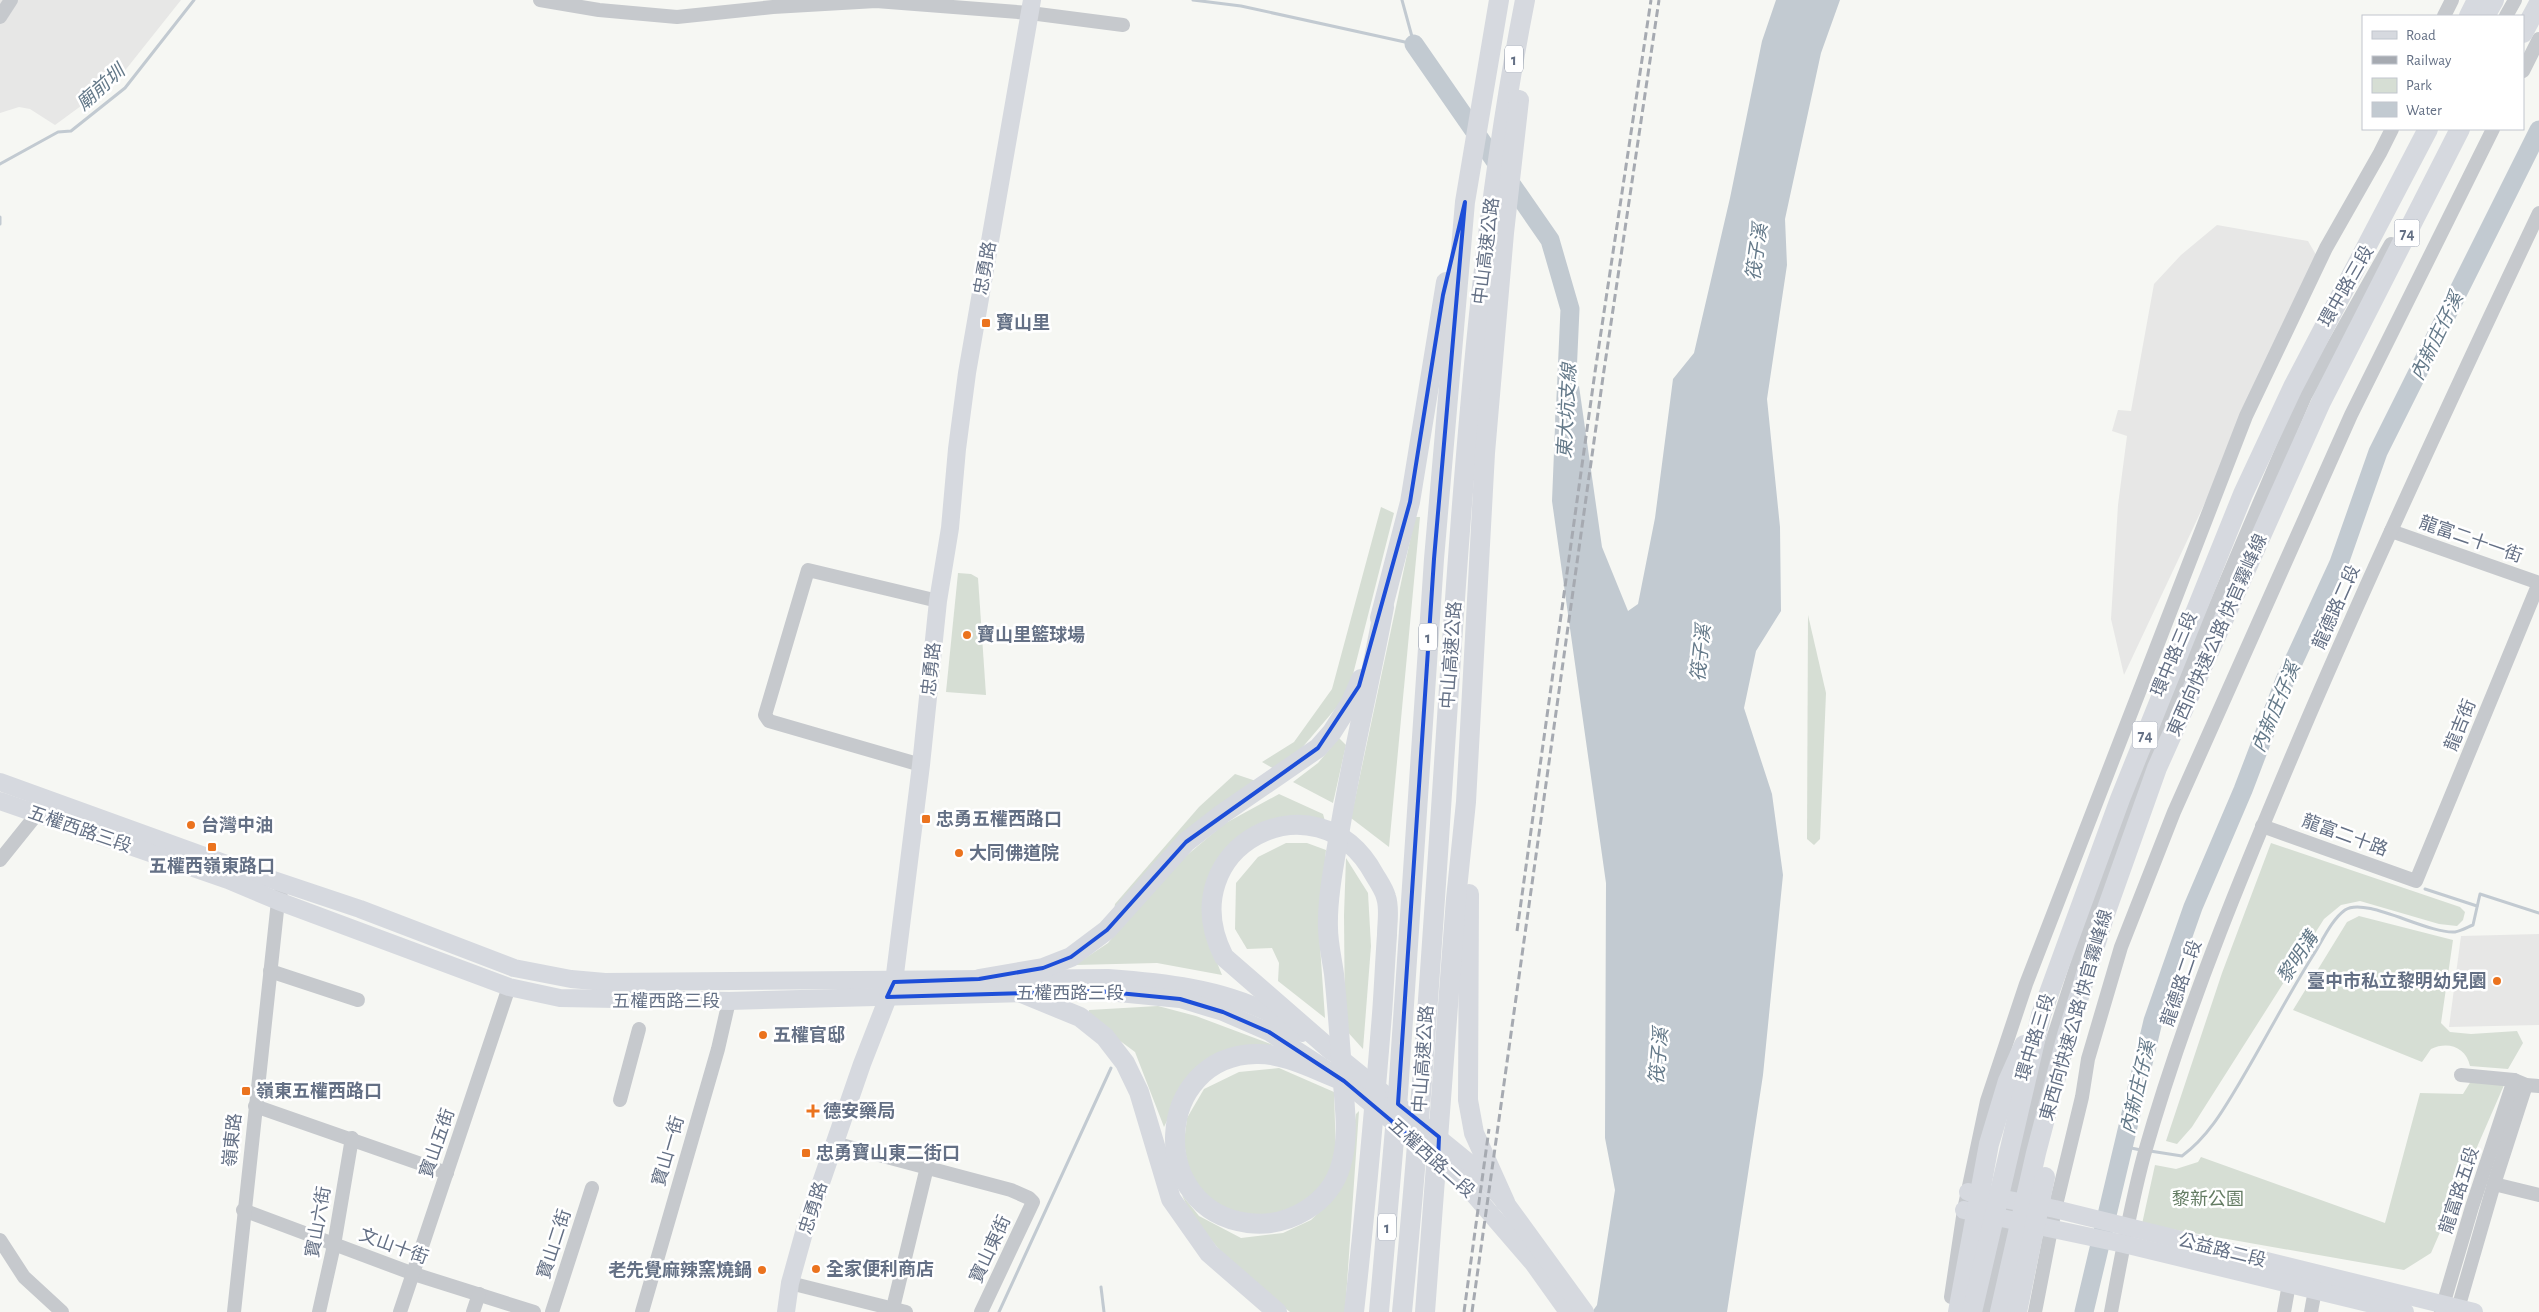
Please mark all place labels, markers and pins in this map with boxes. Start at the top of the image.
place label: 寶山里 [996,312,1050,333]
marker: 寶山里 [980,317,992,329]
place label: 寶山里籃球場 [977,624,1085,645]
marker: 寶山里籃球場 [961,629,973,641]
place label: 忠勇五權西路口 [936,809,1062,829]
marker: 忠勇五權西路口 [920,813,932,825]
place label: 台灣中油 [201,815,273,835]
marker: 台灣中油 [185,819,197,831]
marker: 五權西嶺東路口 [206,841,218,853]
place label: 大同佛道院 [969,843,1059,863]
marker: 大同佛道院 [953,847,965,859]
place label: 五權西嶺東路口 [149,856,275,876]
place label: 臺中市私立黎明幼兒園 [2307,971,2487,991]
marker: 臺中市私立黎明幼兒園 [2491,975,2503,987]
place label: 五權官邸 [773,1025,845,1045]
marker: 五權官邸 [757,1029,769,1041]
place label: 嶺東五權西路口 [256,1081,382,1101]
marker: 嶺東五權西路口 [240,1085,252,1097]
place label: 德安藥局 [823,1101,895,1121]
marker: 德安藥局 [807,1105,819,1117]
place label: 忠勇寶山東二街口 [816,1142,960,1163]
marker: 忠勇寶山東二街口 [800,1147,812,1159]
place label: 老先覺麻辣窯燒鍋 [608,1259,752,1280]
place label: 全家便利商店 [826,1259,934,1279]
marker: 全家便利商店 [810,1263,822,1275]
marker: 老先覺麻辣窯燒鍋 [756,1264,768,1276]

